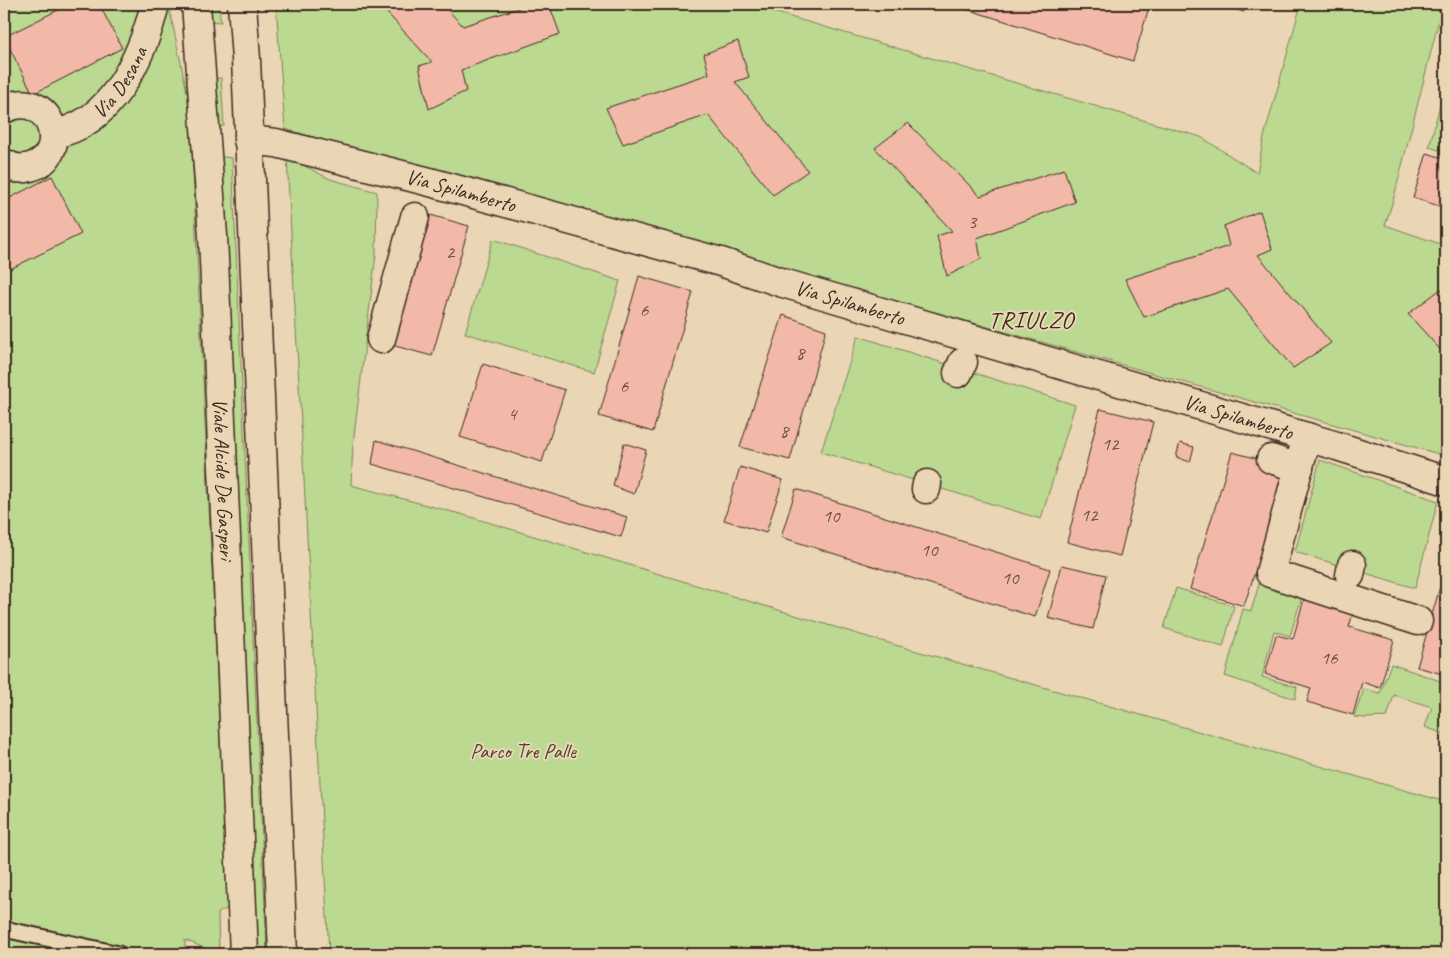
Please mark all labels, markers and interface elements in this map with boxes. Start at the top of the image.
street label: Via Desana [87,41,153,124]
street label: Via Spilamberto [403,163,520,218]
house number: 3 [968,210,978,234]
house number: 2 [446,240,456,264]
street label: Via Spilamberto [792,274,909,331]
house number: 6 [640,298,650,322]
district label: TRIULZO [988,305,1076,335]
house number: 8 [796,341,807,365]
house number: 6 [620,374,630,398]
street label: Via Spilamberto [1181,389,1297,446]
street label: Viale Alcide De Gasperi [207,398,240,563]
house number: 4 [508,402,519,426]
house number: 8 [780,419,791,443]
house number: 12 [1101,432,1120,456]
house number: 12 [1080,503,1099,527]
house number: 10 [822,504,841,528]
house number: 10 [920,538,939,562]
house number: 10 [1001,566,1020,590]
house number: 16 [1320,646,1339,670]
park label: Parco Tre Palle [470,738,577,764]

